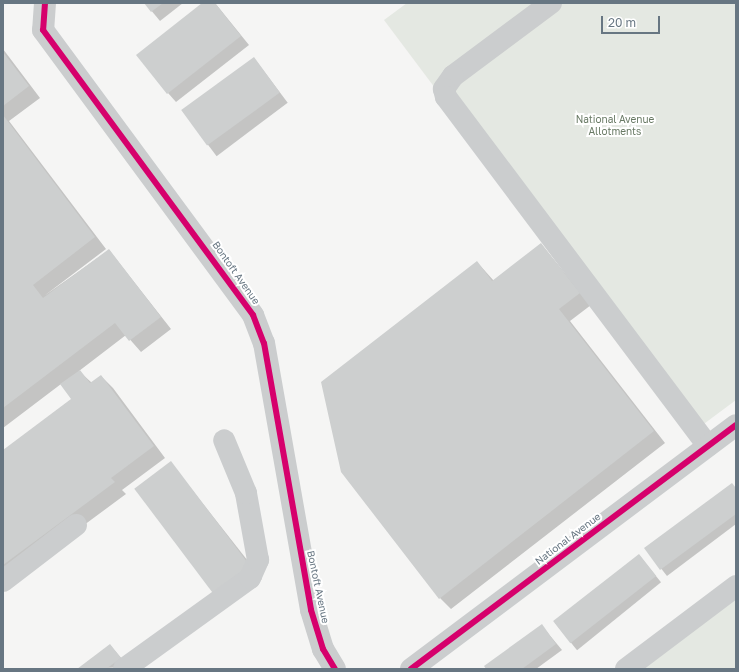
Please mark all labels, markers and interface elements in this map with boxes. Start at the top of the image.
scale bar [603,8,662,34]
text: 20 m [608,15,636,30]
park label: National Avenue Allotments [576,113,654,136]
street label: Bontoft Avenue [210,239,262,307]
street label: National Avenue [533,511,603,567]
street label: Bontoft Avenue [304,549,332,625]

